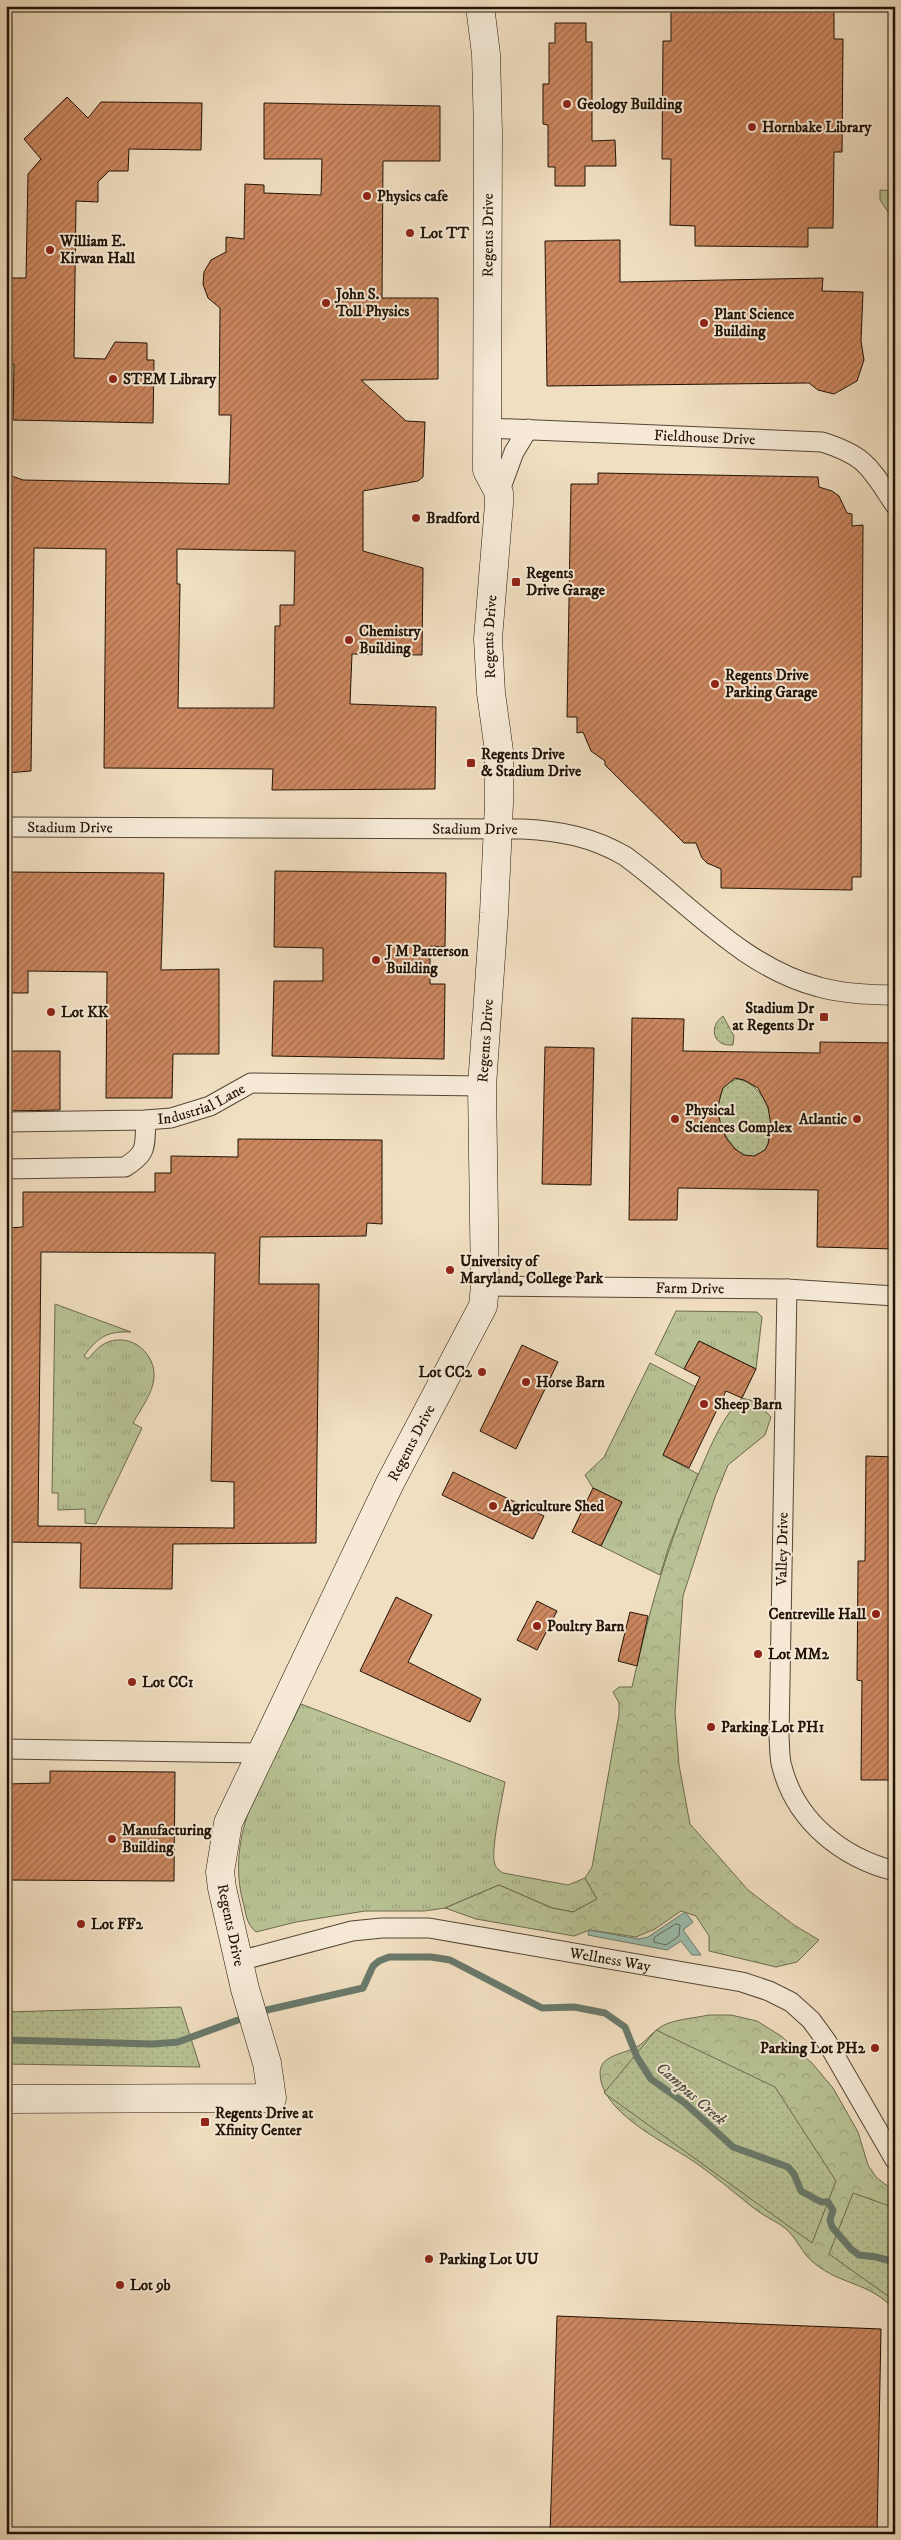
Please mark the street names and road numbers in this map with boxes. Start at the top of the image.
street label: Regents Drive [479,193,498,277]
street label: Fieldhouse Drive [654,426,756,449]
street label: Regents Drive [479,594,502,679]
street label: Stadium Drive [27,818,113,837]
street label: Stadium Drive [432,820,518,839]
street label: Regents Drive [473,998,498,1083]
street label: Industrial Lane [157,1079,249,1129]
street label: Farm Drive [656,1279,724,1298]
street label: Regents Drive [384,1401,440,1485]
street label: Valley Drive [772,1512,793,1587]
street label: Regents Drive [213,1882,249,1968]
street label: Wellness Way [567,1943,653,1976]

